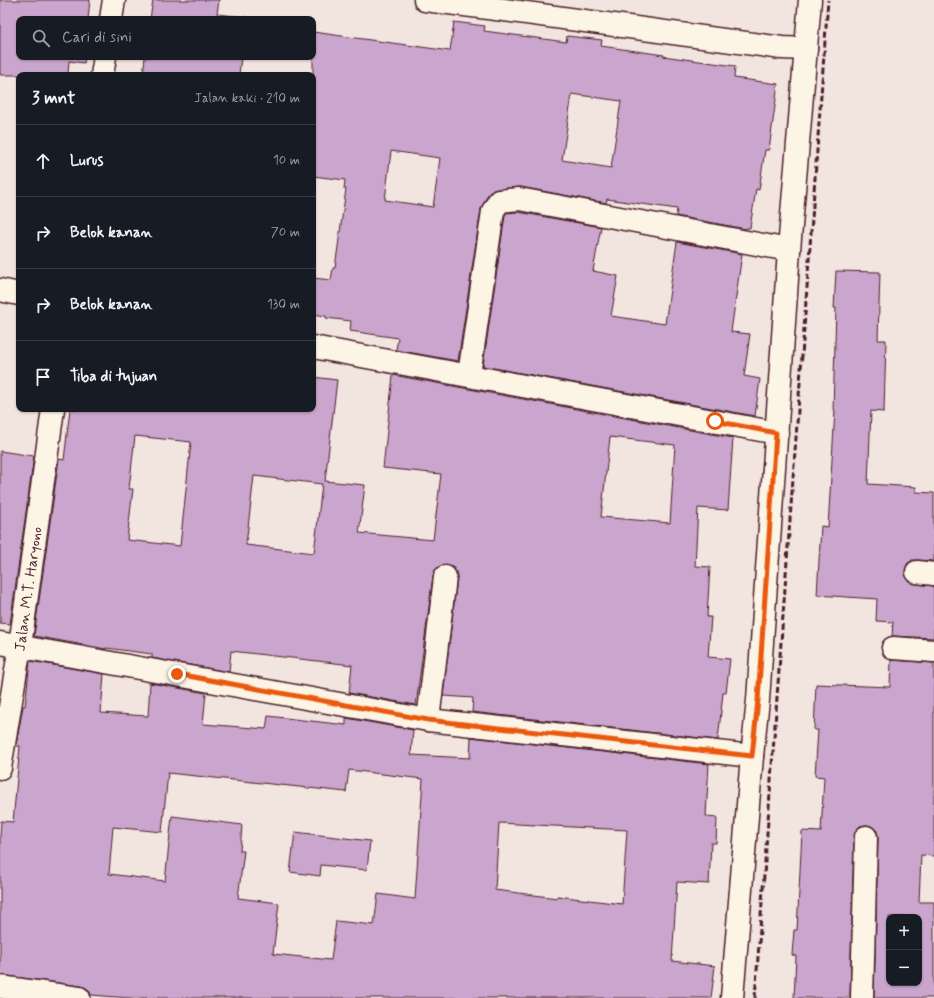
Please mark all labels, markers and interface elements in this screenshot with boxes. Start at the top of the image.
search box [16,16,316,60]
icon: search [30,27,52,49]
text: Cari di sini [62,28,132,48]
text: 3 mnt [32,87,75,109]
text: Jalan kaki · 210 m [194,90,300,107]
icon: ahead [32,150,54,172]
text: Lurus [70,151,103,171]
text: 10 m [273,152,300,169]
icon: right [32,222,54,244]
text: Belok kanan [70,223,153,243]
text: 70 m [271,224,300,241]
icon: right [32,294,54,316]
text: Belok kanan [70,295,153,315]
text: 130 m [267,296,300,313]
icon: arrive [32,366,54,388]
text: Tiba di tujuan [70,367,157,387]
route start [706,412,724,430]
street label: Jalan M.T. Haryono [10,525,48,653]
route end [168,665,186,683]
map controls [886,914,922,986]
button: + [886,914,922,950]
button: − [886,950,922,986]

